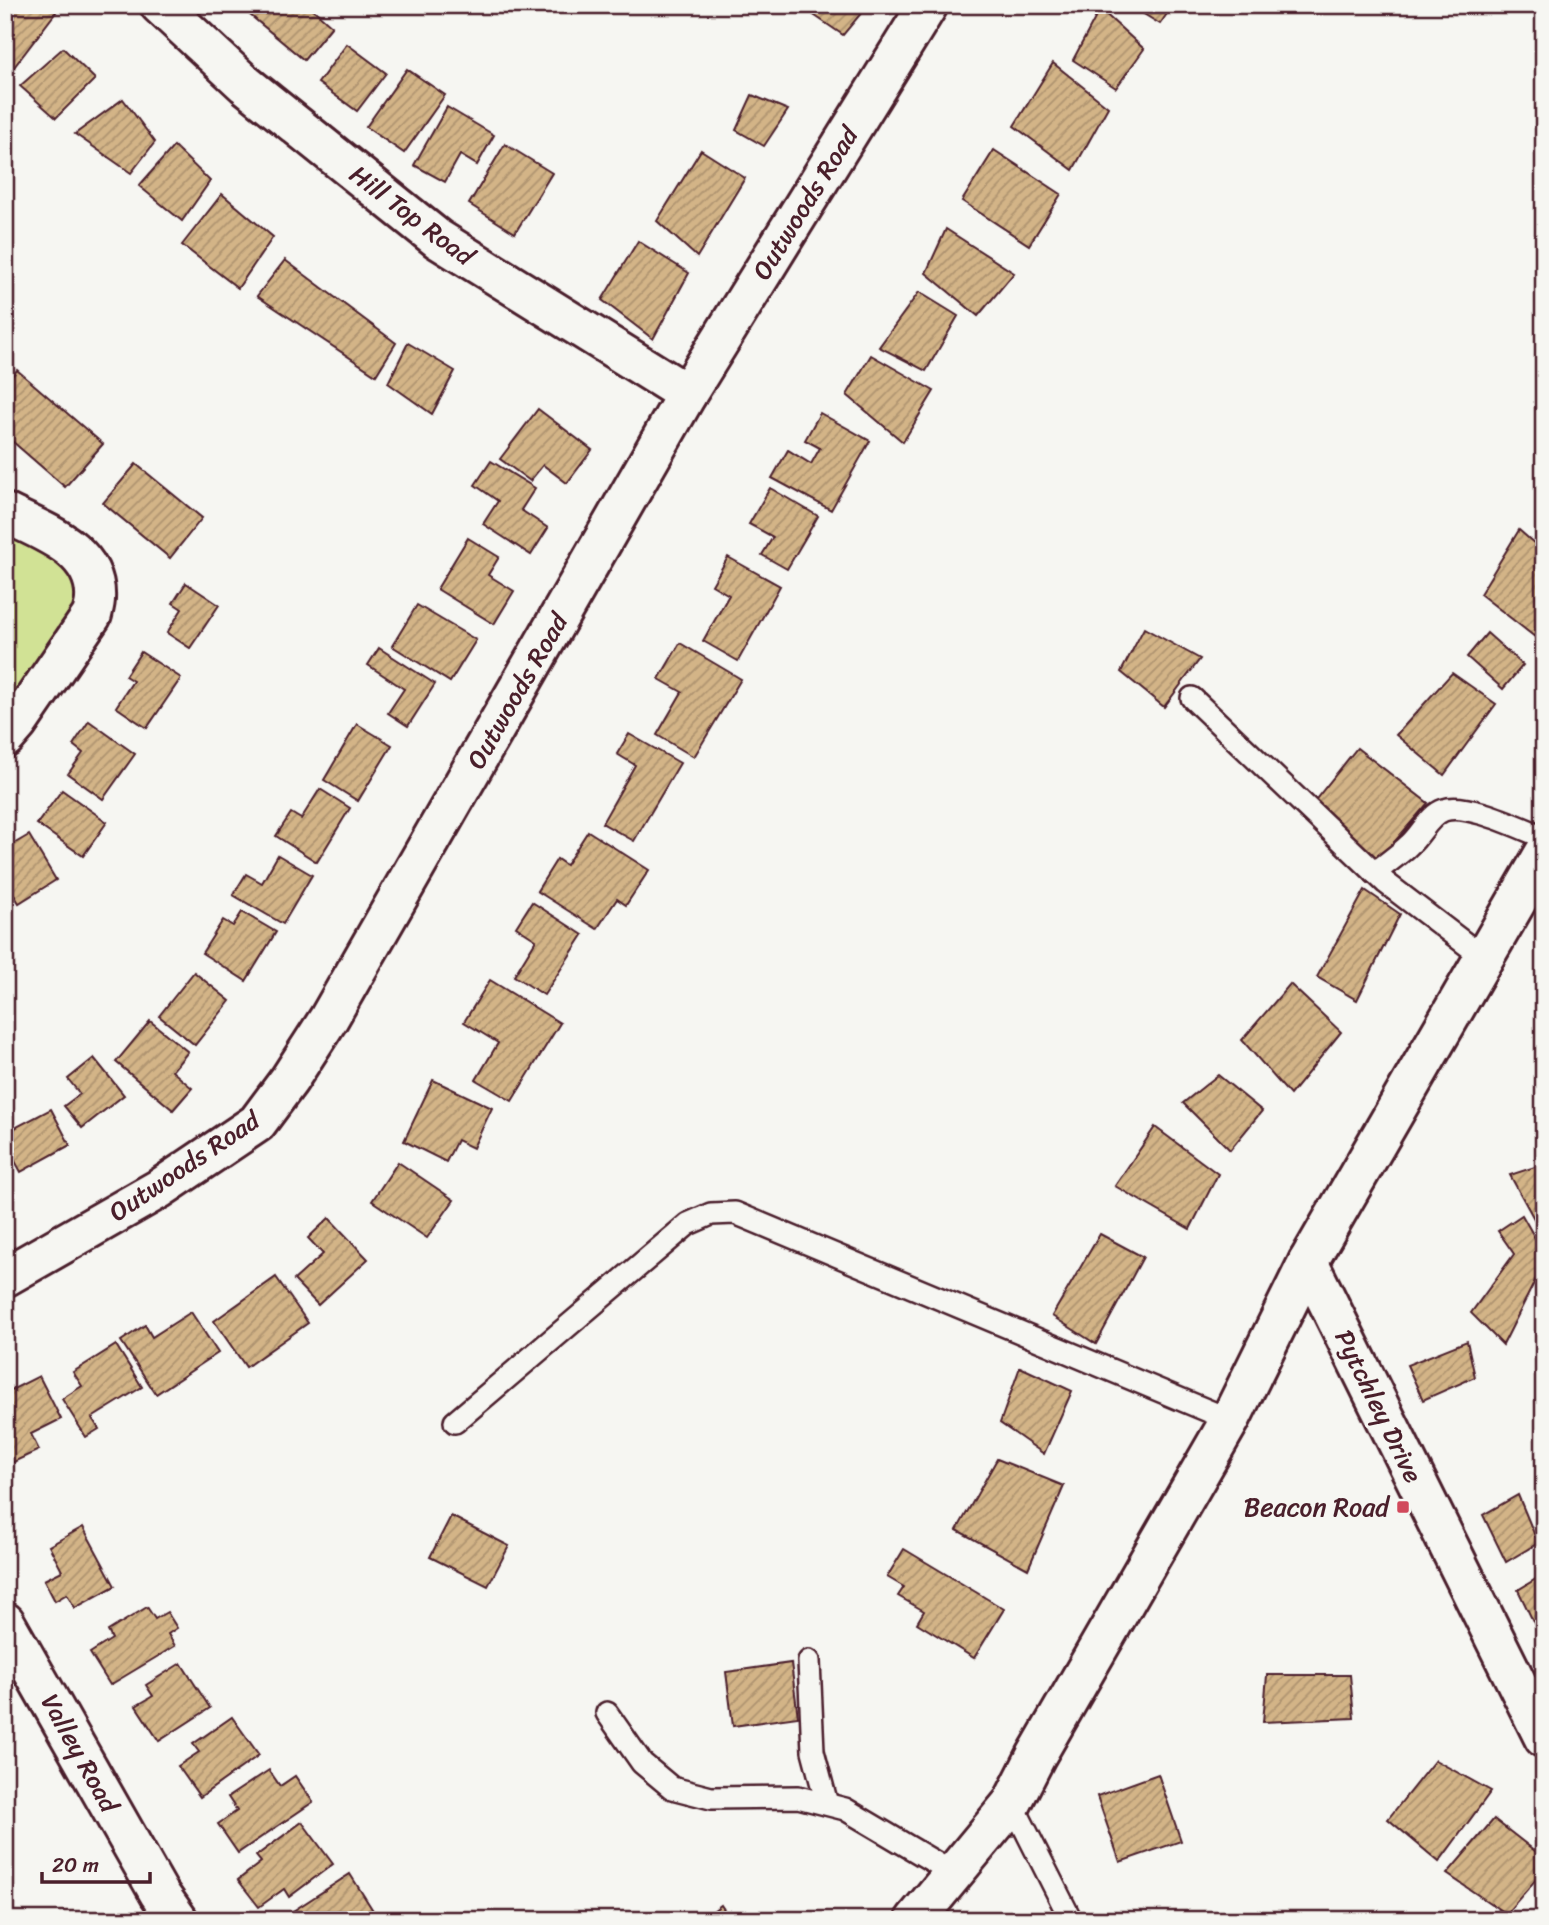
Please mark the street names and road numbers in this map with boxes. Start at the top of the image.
street label: Outwoods Road [739,115,872,289]
street label: Hill Top Road [339,152,487,279]
street label: Outwoods Road [453,602,582,778]
street label: Outwoods Road [99,1097,271,1234]
street label: Pytchley Drive [1322,1321,1436,1491]
street label: Valley Road [28,1685,133,1823]

